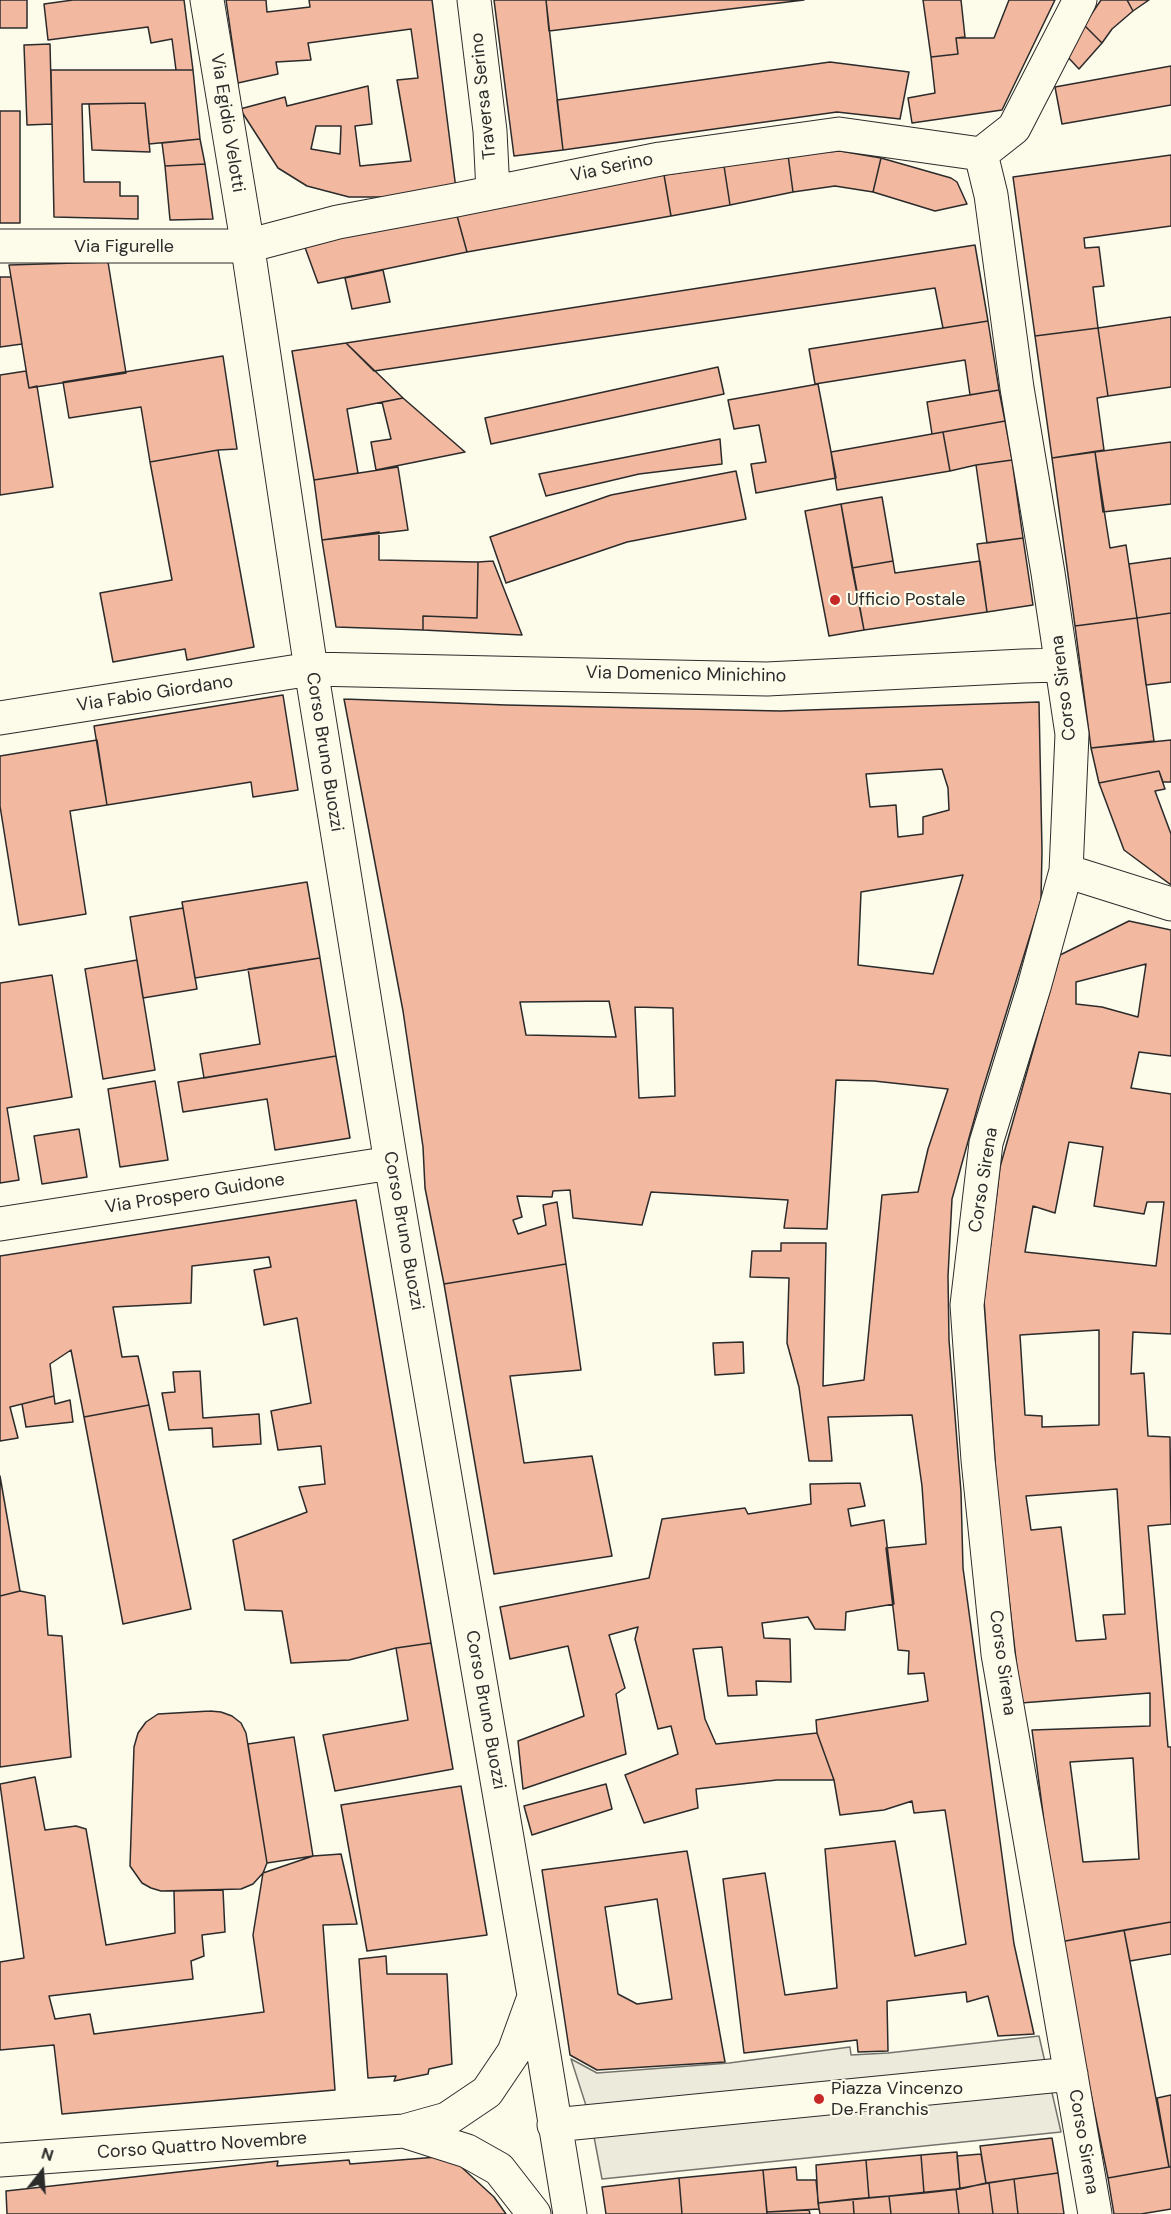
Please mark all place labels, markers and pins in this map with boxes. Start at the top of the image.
place label: Ufficio Postale [847,589,965,611]
marker: Ufficio Postale [828,593,842,607]
place label: Piazza Vincenzo De Franchis [831,2078,963,2120]
marker: Piazza Vincenzo De Franchis [812,2092,826,2106]

